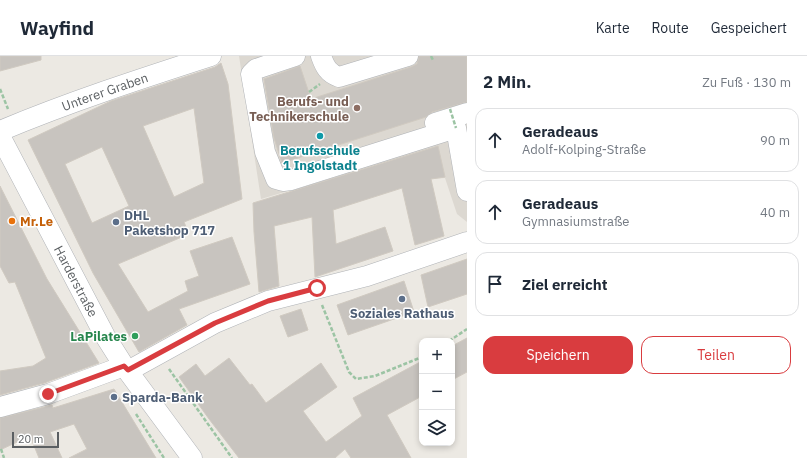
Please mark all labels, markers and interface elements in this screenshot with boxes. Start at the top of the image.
text: Wayfind [20,16,94,40]
text: Karte [596,19,630,37]
text: Route [652,19,689,37]
text: Gespeichert [711,19,787,37]
street label: Unterer Graben [59,69,150,115]
text: 2 Min. [483,71,531,93]
text: Zu Fuß · 130 m [702,74,791,91]
place label: Berufs- und Technikerschule [249,93,349,125]
marker: Berufs- und Technikerschule [352,103,362,113]
text: Geradeaus [522,122,598,141]
icon: ahead [484,129,506,151]
marker: Berufsschule 1 Ingolstadt [315,131,325,141]
text: 90 m [760,132,790,149]
text: Adolf-Kolping-Straße [522,141,646,158]
place label: Berufsschule 1 Ingolstadt [280,142,360,174]
text: Geradeaus [522,194,598,213]
icon: ahead [484,201,506,223]
text: 40 m [760,204,790,221]
place label: DHL Paketshop 717 [124,207,215,239]
place label: Mr.Le [20,213,53,230]
text: Gymnasiumstraße [522,213,629,230]
marker: Mr.Le [7,216,17,226]
marker: DHL Paketshop 717 [111,217,121,227]
street label: Harderstraße [50,243,102,320]
icon: arrive [484,273,506,295]
text: Ziel erreicht [522,275,608,294]
route start [308,279,326,297]
marker: Soziales Rathaus [397,294,407,304]
place label: Soziales Rathaus [350,305,455,322]
place label: LaPilates [70,328,127,345]
marker: LaPilates [130,331,140,341]
button: Speichern [483,336,633,374]
button: Teilen [641,336,791,374]
map controls [419,338,455,446]
button: + [419,338,455,374]
button: − [419,374,455,410]
route end [39,385,57,403]
place label: Sparda-Bank [122,389,203,406]
marker: Sparda-Bank [109,392,119,402]
button: layers [419,410,455,446]
scale bar [12,430,59,449]
text: 20 m [18,432,43,446]

